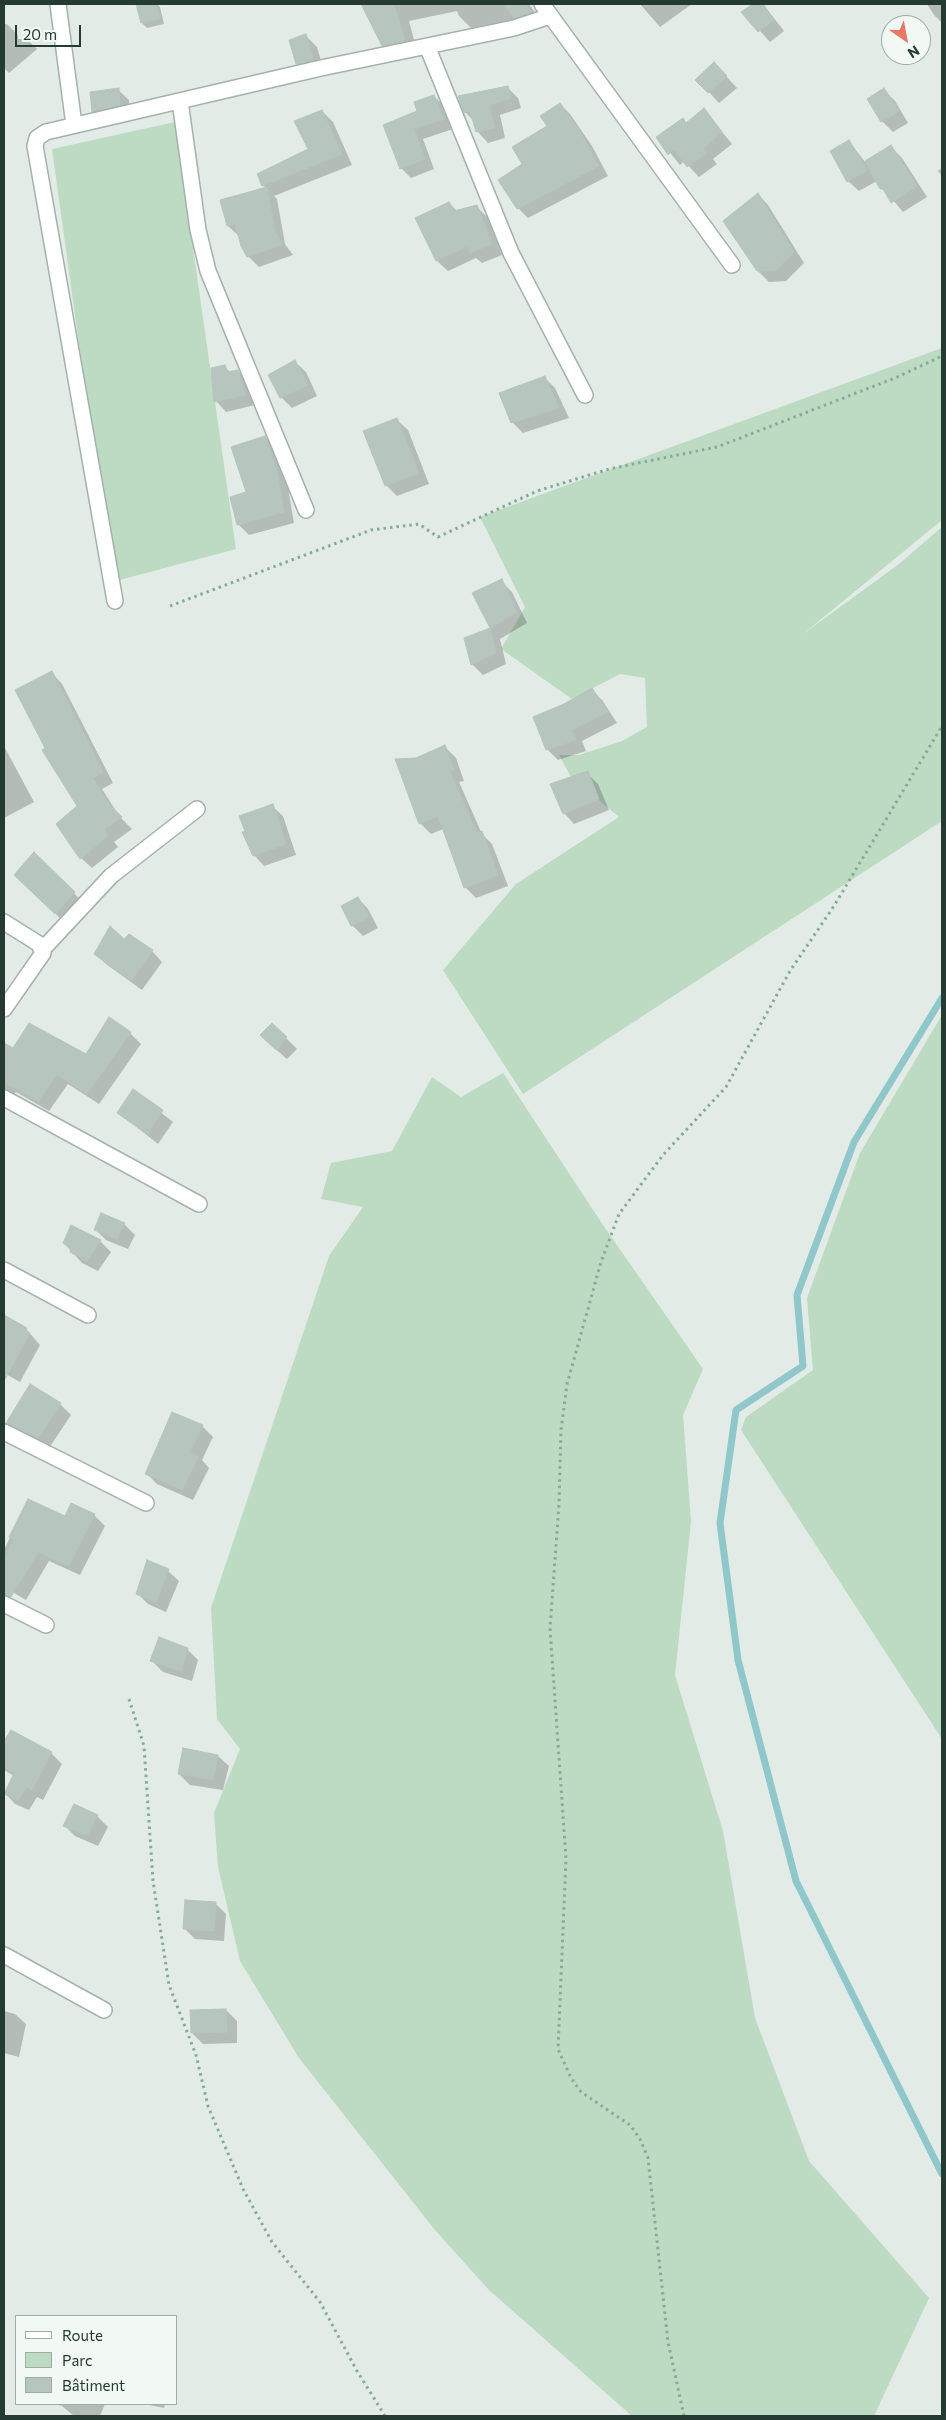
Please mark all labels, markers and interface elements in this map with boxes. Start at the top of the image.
scale bar [18,15,84,47]
north arrow [881,15,931,65]
text: 20 m [23,25,57,43]
text: N [905,42,923,62]
legend [15,2315,178,2405]
text: Route [62,2326,103,2344]
text: Parc [62,2351,92,2369]
text: Bâtiment [62,2376,125,2394]

